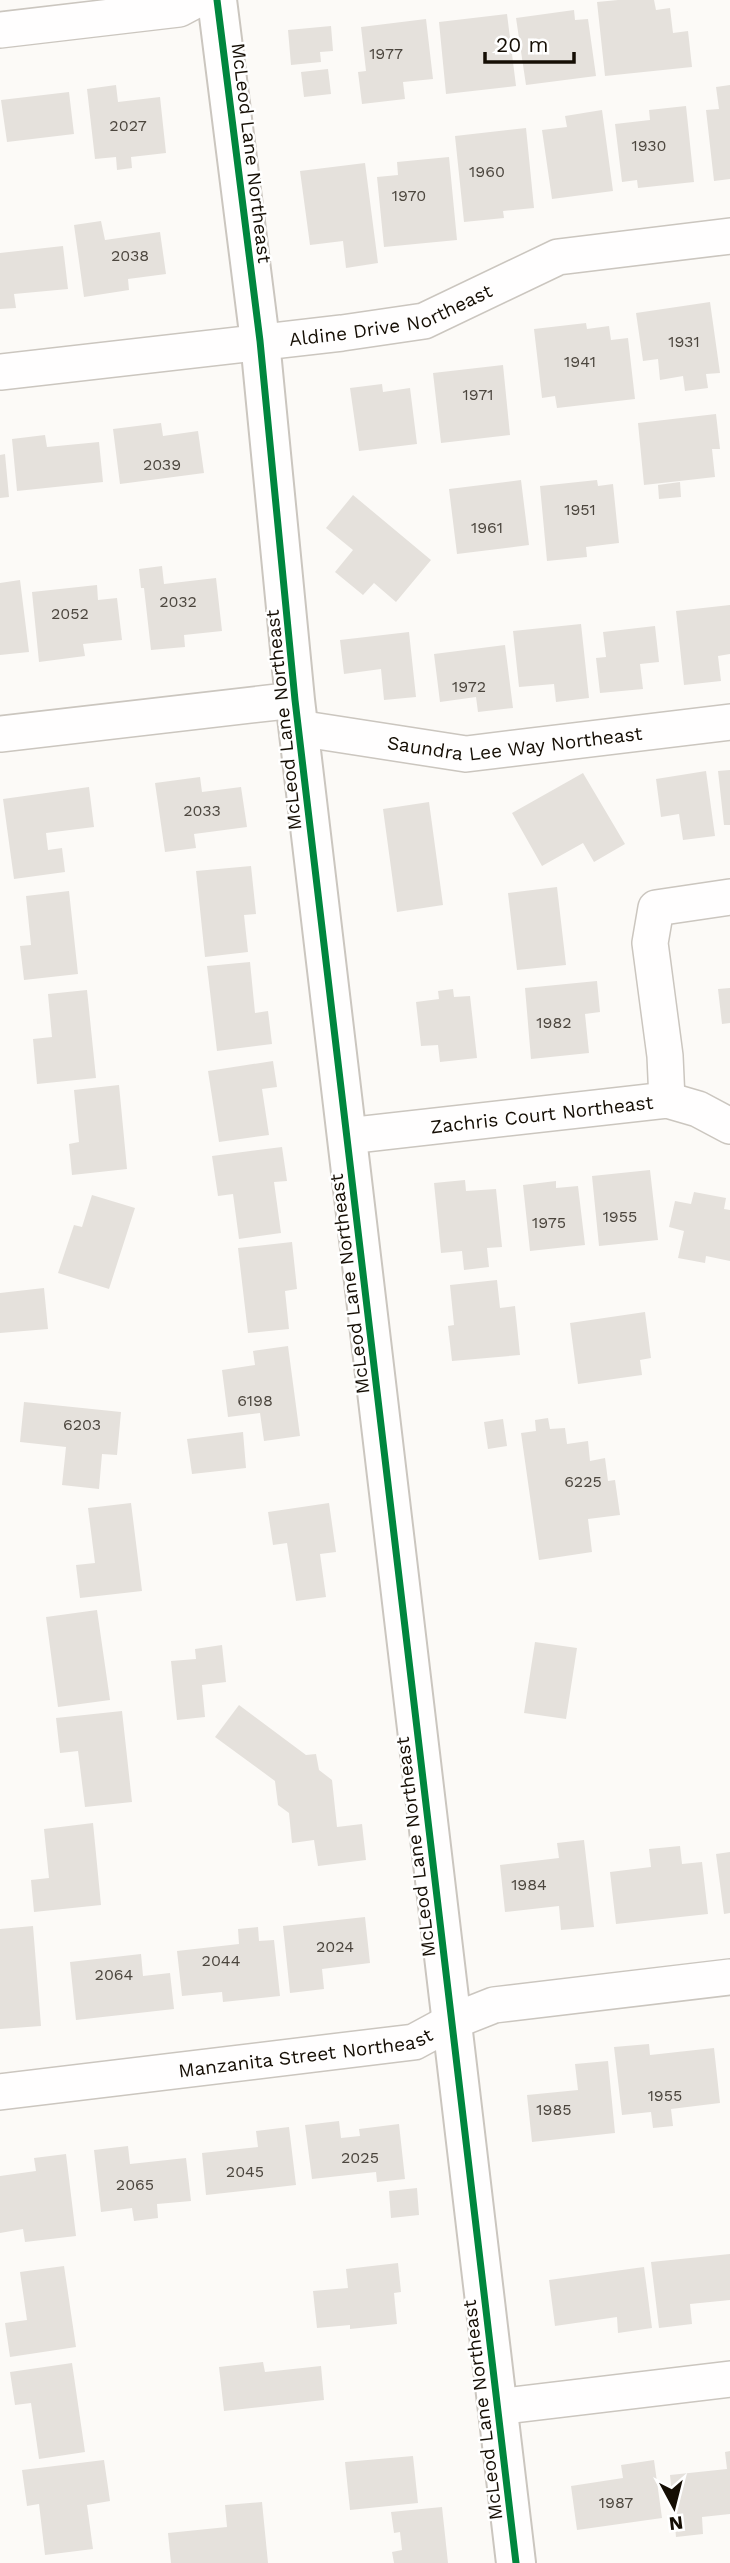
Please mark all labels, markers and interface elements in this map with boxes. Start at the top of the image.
scale bar [485,21,574,65]
text: 20 m [496,32,548,57]
street label: McLeod Lane Northeast [227,42,276,265]
house number: 1977 [369,44,403,63]
house number: 2027 [109,116,147,135]
house number: 1930 [631,136,667,155]
house number: 1960 [469,162,505,181]
house number: 1970 [392,186,426,205]
house number: 2038 [111,246,149,265]
street label: Aldine Drive Northeast [288,279,496,351]
house number: 1931 [668,332,700,351]
house number: 1941 [564,352,596,371]
house number: 1971 [462,385,494,404]
house number: 2039 [143,455,181,474]
house number: 1951 [564,500,596,519]
house number: 1961 [471,518,503,537]
house number: 2032 [159,592,197,611]
house number: 2052 [51,604,89,623]
street label: McLeod Lane Northeast [260,608,307,831]
house number: 1972 [452,677,486,696]
street label: Saundra Lee Way Northeast [386,722,644,766]
house number: 2033 [183,801,221,820]
house number: 1982 [536,1013,572,1032]
street label: Zachris Court Northeast [429,1091,655,1139]
street label: McLeod Lane Northeast [325,1172,374,1395]
house number: 1955 [603,1207,637,1226]
house number: 1975 [532,1213,566,1232]
house number: 6198 [237,1391,273,1410]
house number: 6203 [63,1415,101,1434]
house number: 6225 [564,1472,602,1491]
street label: McLeod Lane Northeast [391,1735,440,1958]
house number: 1984 [511,1875,547,1894]
house number: 2024 [316,1937,354,1956]
house number: 2044 [202,1951,241,1970]
house number: 2064 [95,1965,134,1984]
street label: Manzanita Street Northeast [177,2023,437,2082]
house number: 1955 [648,2086,682,2105]
house number: 1985 [536,2100,572,2119]
house number: 2025 [341,2148,379,2167]
house number: 2045 [226,2162,264,2181]
house number: 2065 [116,2175,154,2194]
street label: McLeod Lane Northeast [458,2298,507,2521]
north arrow [639,2472,709,2542]
house number: 1987 [599,2493,633,2512]
text: N [668,2511,684,2536]

